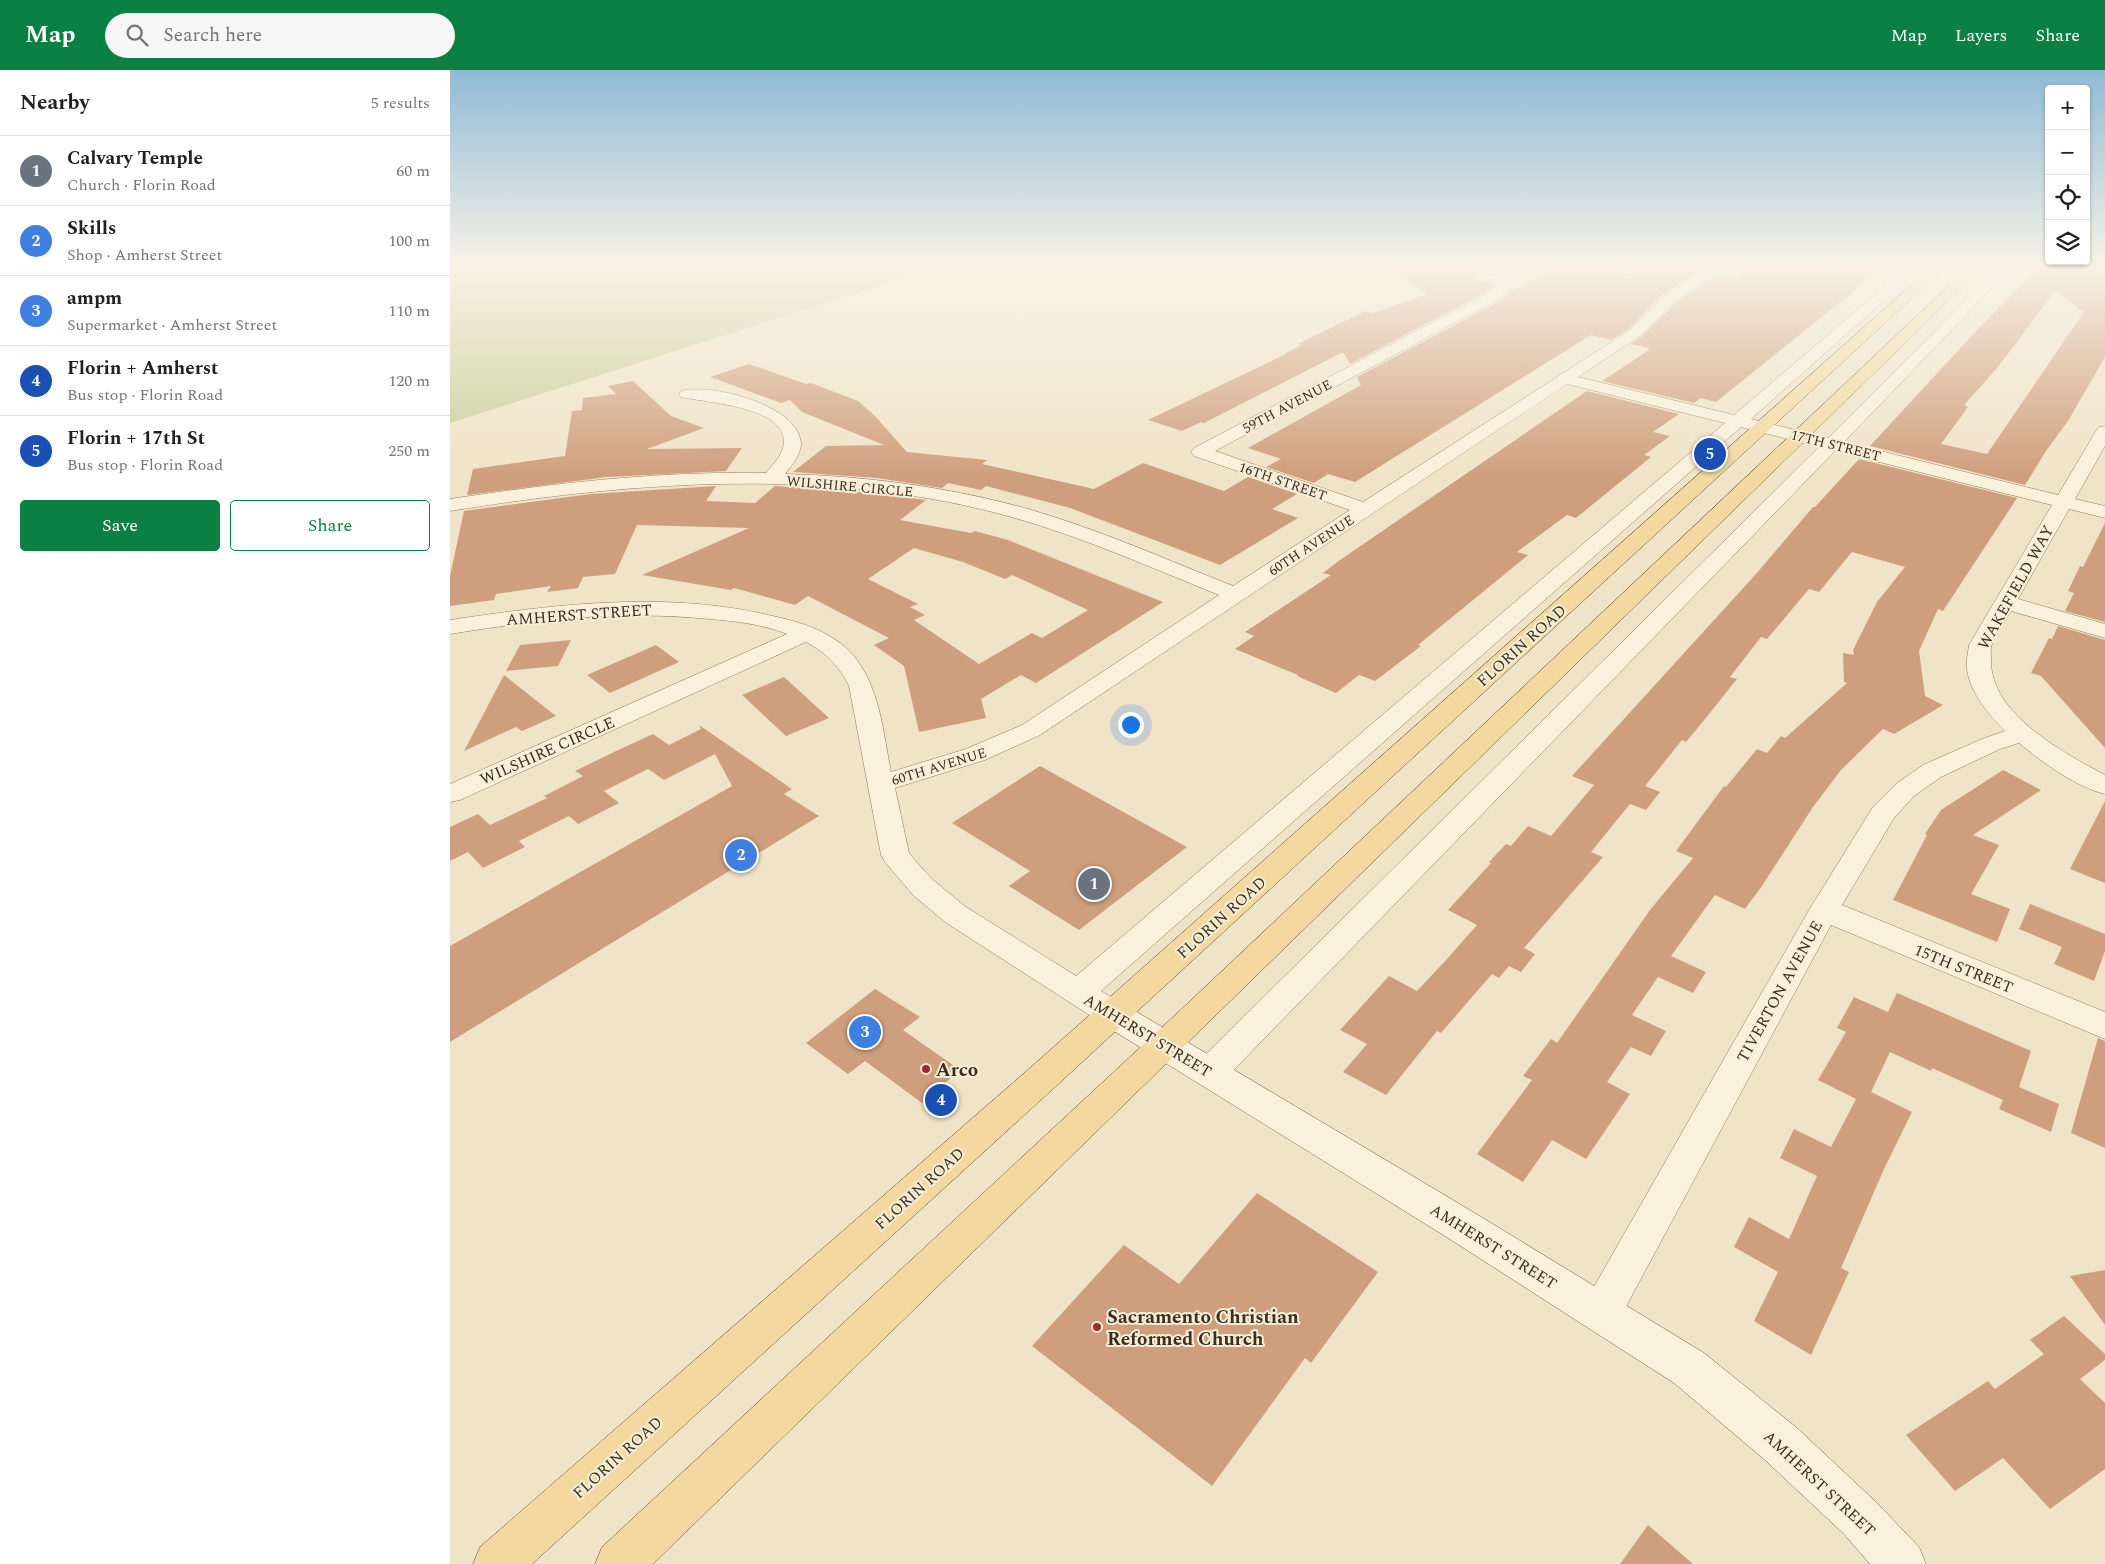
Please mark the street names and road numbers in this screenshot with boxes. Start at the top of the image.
street label: 59TH AVENUE [1239,374,1336,439]
street label: 17TH STREET [1789,424,1883,467]
street label: 16TH STREET [1236,457,1330,506]
street label: WILSHIRE CIRCLE [786,471,914,502]
street label: 60TH AVENUE [1264,510,1358,581]
street label: WAKEFIELD WAY [1972,521,2060,654]
street label: AMHERST STREET [505,598,653,632]
street label: FLORIN ROAD [1471,599,1572,693]
street label: WILSHIRE CIRCLE [476,710,619,791]
street label: 60TH AVENUE [889,742,989,791]
street label: FLORIN ROAD [1171,871,1272,965]
street label: TIVERTON AVENUE [1731,916,1829,1067]
street label: 15TH STREET [1910,938,2017,1000]
street label: AMHERST STREET [1079,988,1216,1084]
street label: FLORIN ROAD [869,1142,970,1236]
street label: AMHERST STREET [1425,1198,1562,1296]
street label: FLORIN ROAD [567,1411,668,1505]
street label: AMHERST STREET [1758,1425,1881,1542]

